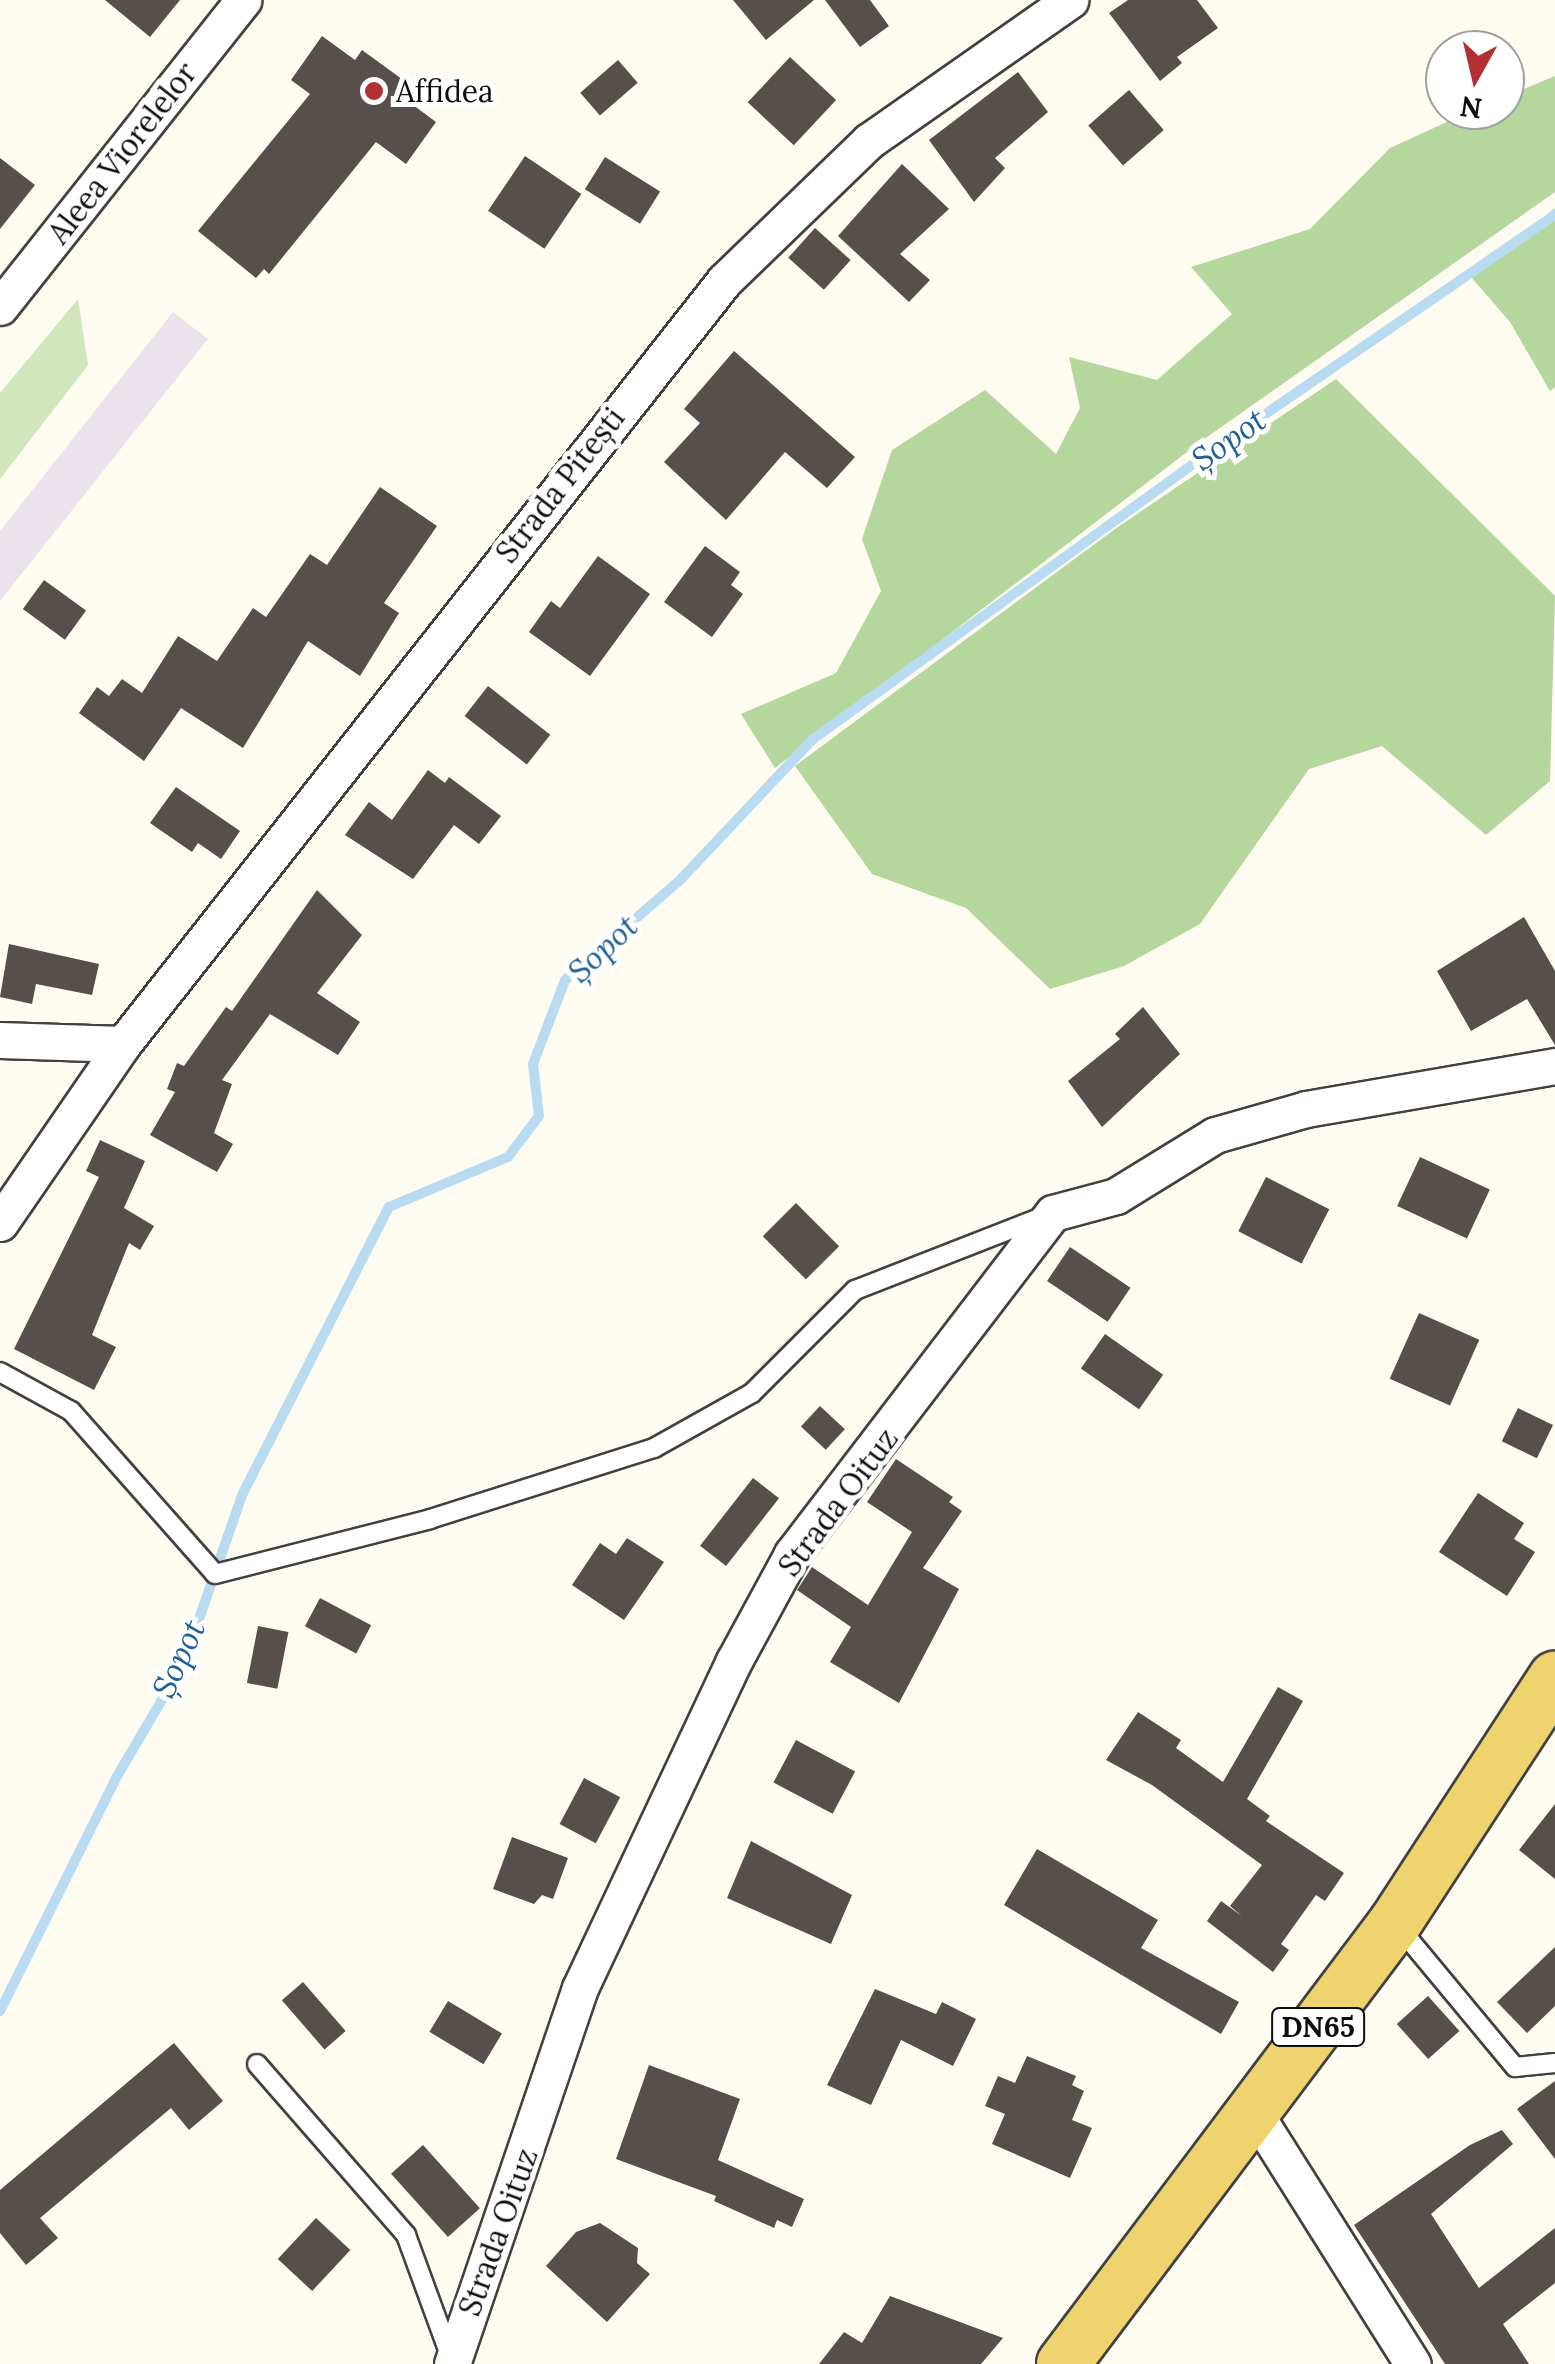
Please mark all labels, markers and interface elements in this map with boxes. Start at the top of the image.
north arrow [1425,30,1525,130]
street label: Aleea Viorelelor [40,55,204,251]
place label: Affidea [396,73,494,109]
marker: Affidea [361,78,387,104]
text: N [1458,88,1484,127]
street label: Strada Pitești [488,400,632,570]
water label: Șopot [1185,401,1273,479]
water label: Șopot [560,907,646,991]
street label: Strada Oituz [771,1421,905,1583]
water label: Șopot [144,1614,214,1704]
road number: DN65 [1270,2004,1366,2050]
street label: Strada Oituz [451,2143,545,2321]

